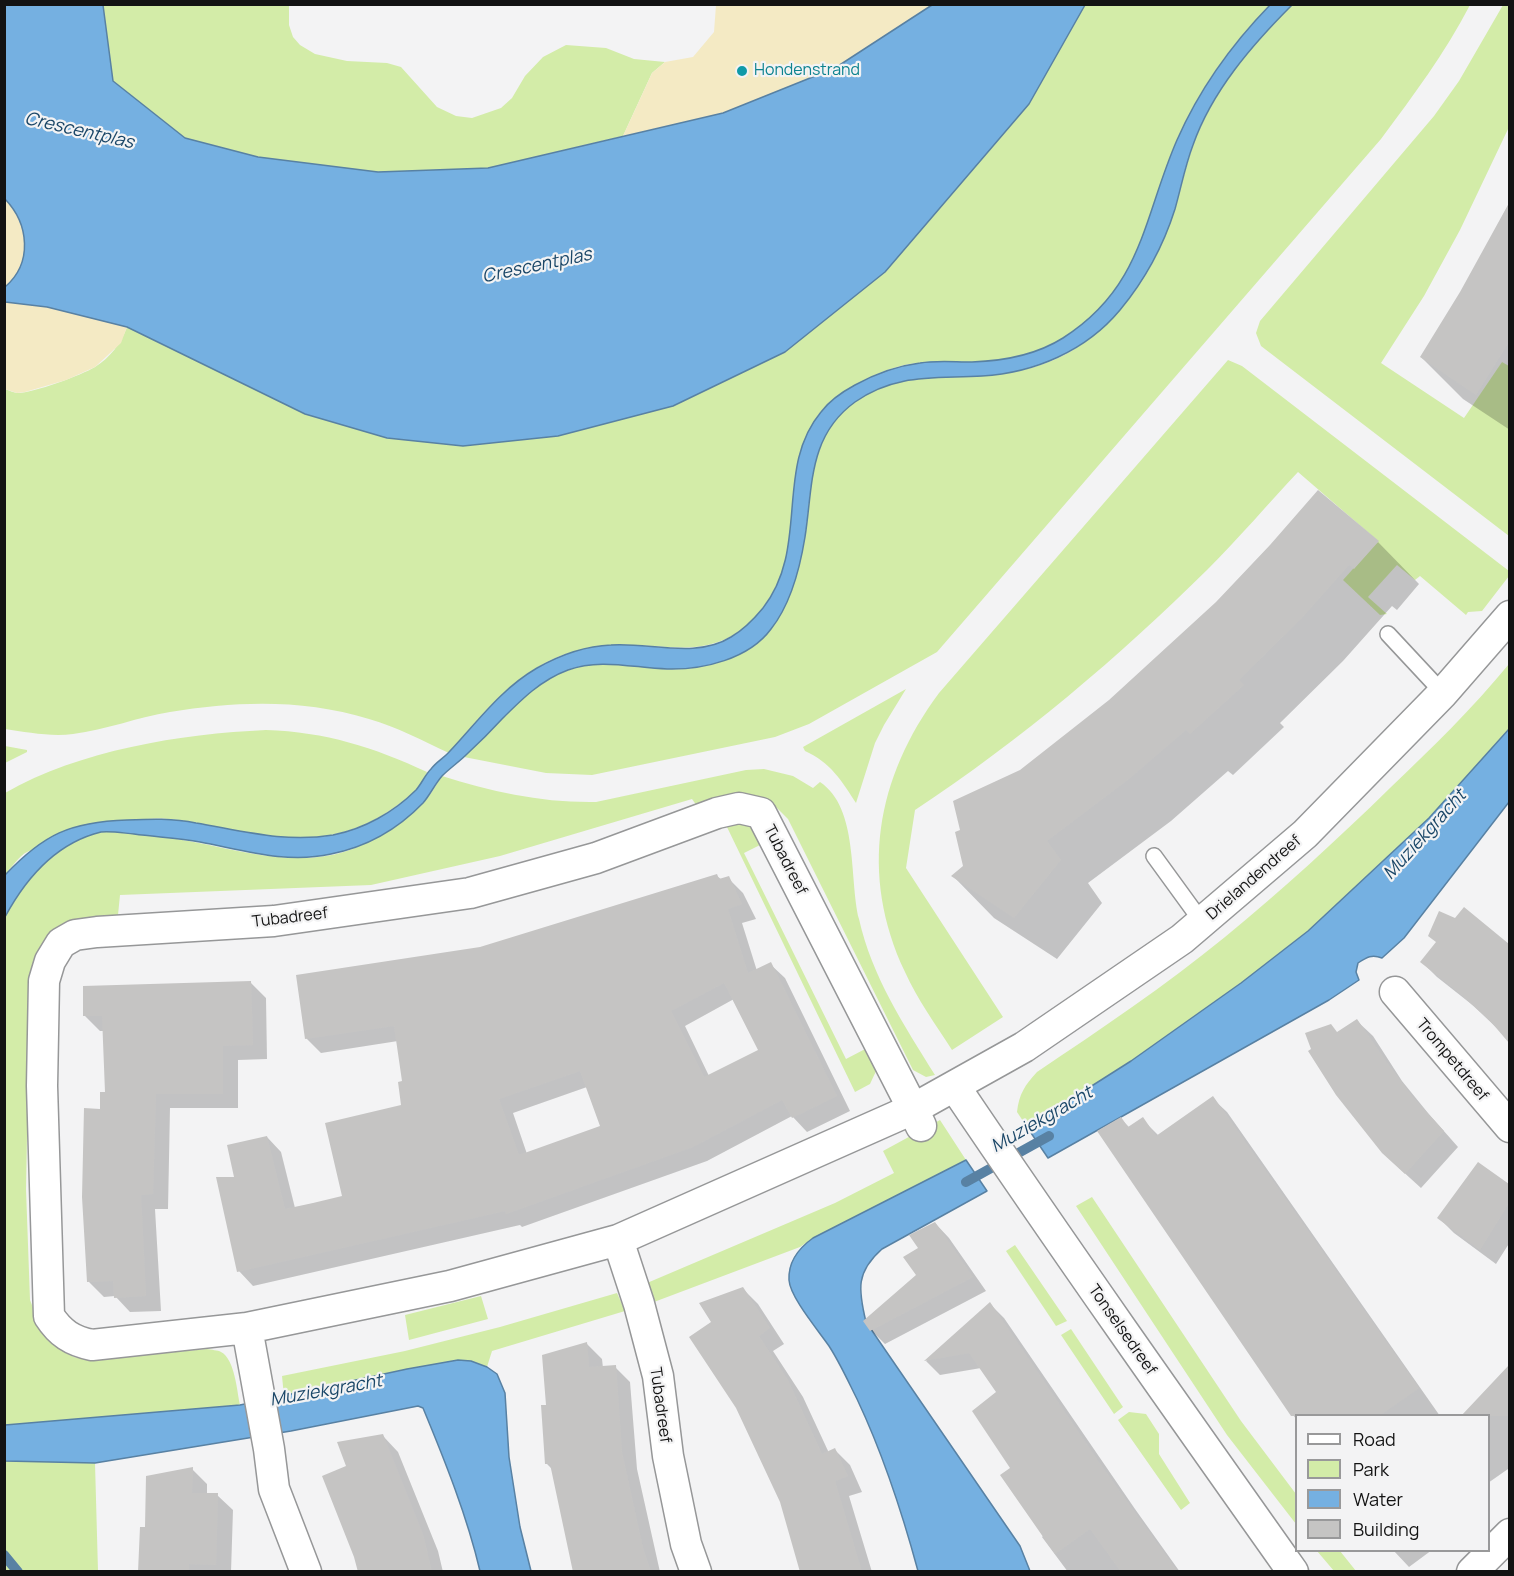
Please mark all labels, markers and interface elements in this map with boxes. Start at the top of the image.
place label: Hondenstrand [754,61,860,81]
marker: Hondenstrand [735,64,749,78]
water label: Crescentplas [22,108,136,154]
water label: Crescentplas [480,244,594,288]
water label: Muziekgracht [1379,786,1471,884]
street label: Tubadreef [759,822,811,898]
street label: Drielandendreef [1203,832,1305,924]
street label: Tubadreef [251,904,329,932]
street label: Trompetdreef [1412,1015,1492,1105]
water label: Muziekgracht [987,1082,1097,1158]
street label: Tonselsedreef [1084,1281,1160,1379]
street label: Tubadreef [645,1366,675,1444]
water label: Muziekgracht [268,1370,384,1412]
legend [1295,1414,1490,1552]
text: Road [1353,1427,1396,1451]
text: Park [1353,1457,1389,1481]
text: Water [1353,1487,1403,1511]
text: Building [1353,1517,1419,1541]

